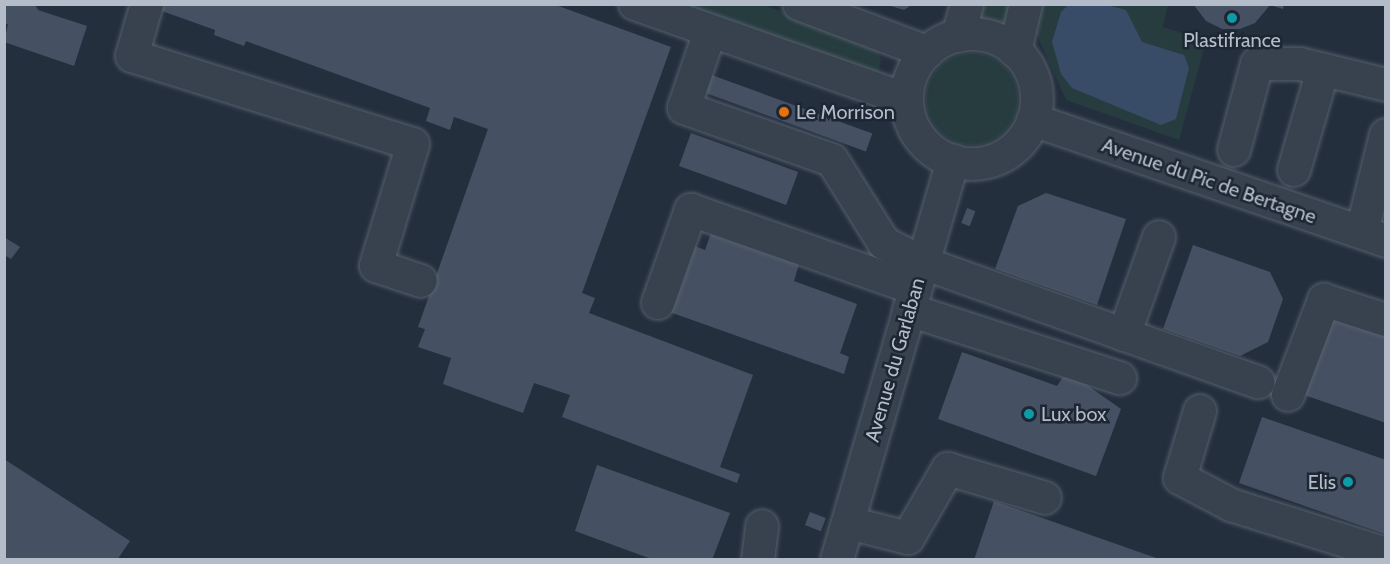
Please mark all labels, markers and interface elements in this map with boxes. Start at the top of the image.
marker: Plastifrance [1225,11,1239,25]
place label: Plastifrance [1183,28,1281,52]
place label: Le Morrison [796,100,895,124]
marker: Le Morrison [777,105,791,119]
street label: Avenue du Pic de Bertagne [1099,133,1319,229]
street label: Avenue du Garlaban [860,275,930,445]
place label: Lux box [1041,402,1107,426]
marker: Lux box [1022,407,1036,421]
place label: Elis [1308,470,1336,494]
marker: Elis [1341,475,1355,489]

